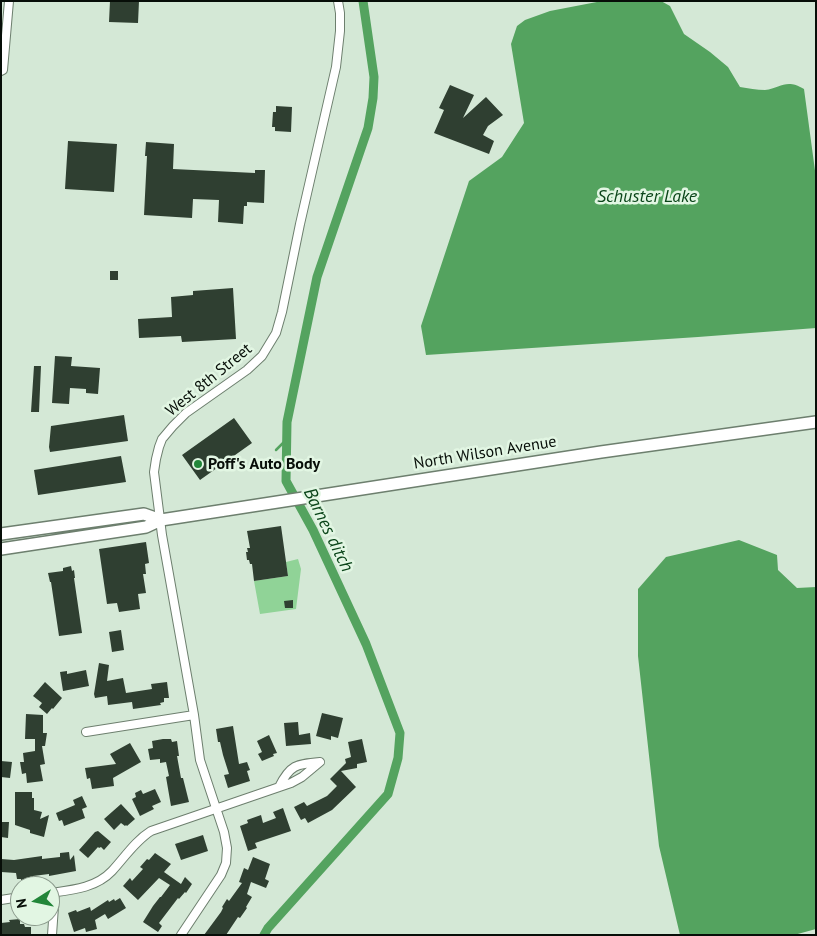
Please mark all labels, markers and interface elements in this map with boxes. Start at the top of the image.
water label: Schuster Lake [597,186,697,208]
street label: West 8th Street [162,339,256,421]
street label: North Wilson Avenue [412,432,558,474]
place label: Poff's Auto Body [208,454,320,474]
marker: Poff's Auto Body [192,458,204,470]
water label: Barnes ditch [298,484,358,576]
north arrow [10,876,60,926]
text: N [12,897,31,910]

